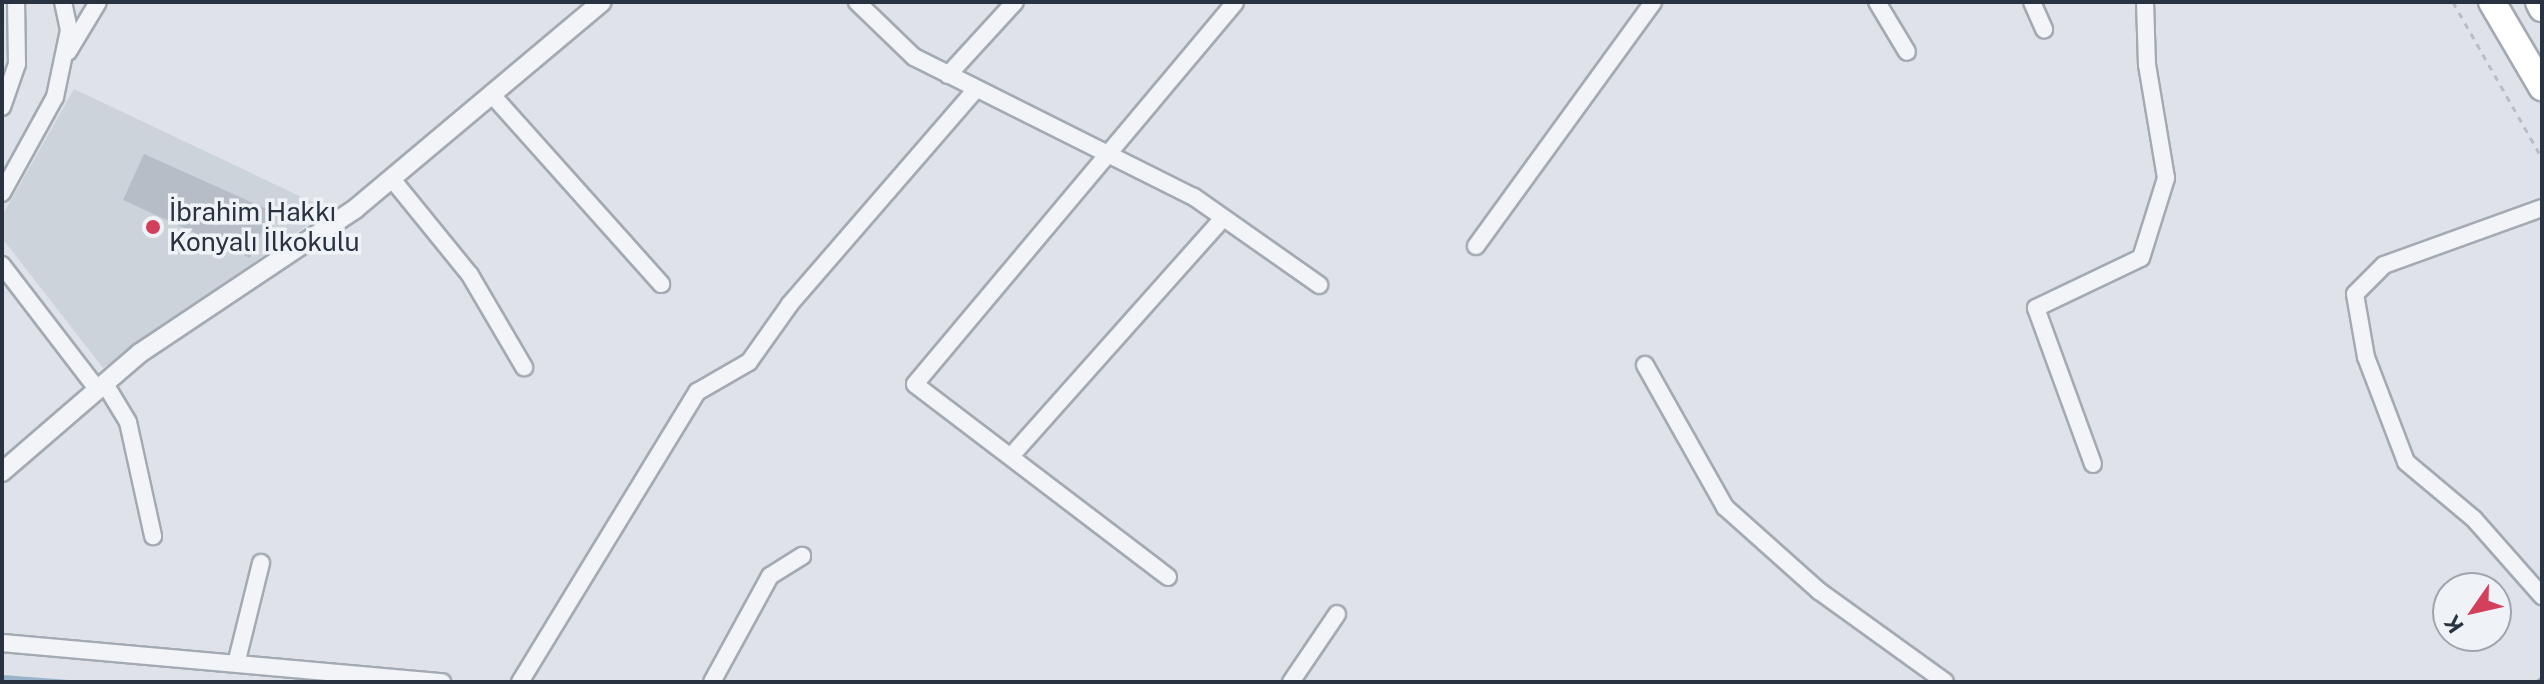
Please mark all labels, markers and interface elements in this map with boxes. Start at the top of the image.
place label: İbrahim Hakkı Konyalı İlkokulu [169,196,360,258]
marker: İbrahim Hakkı Konyalı İlkokulu [144,218,162,236]
north arrow [2432,572,2512,652]
text: K [2439,610,2469,638]

